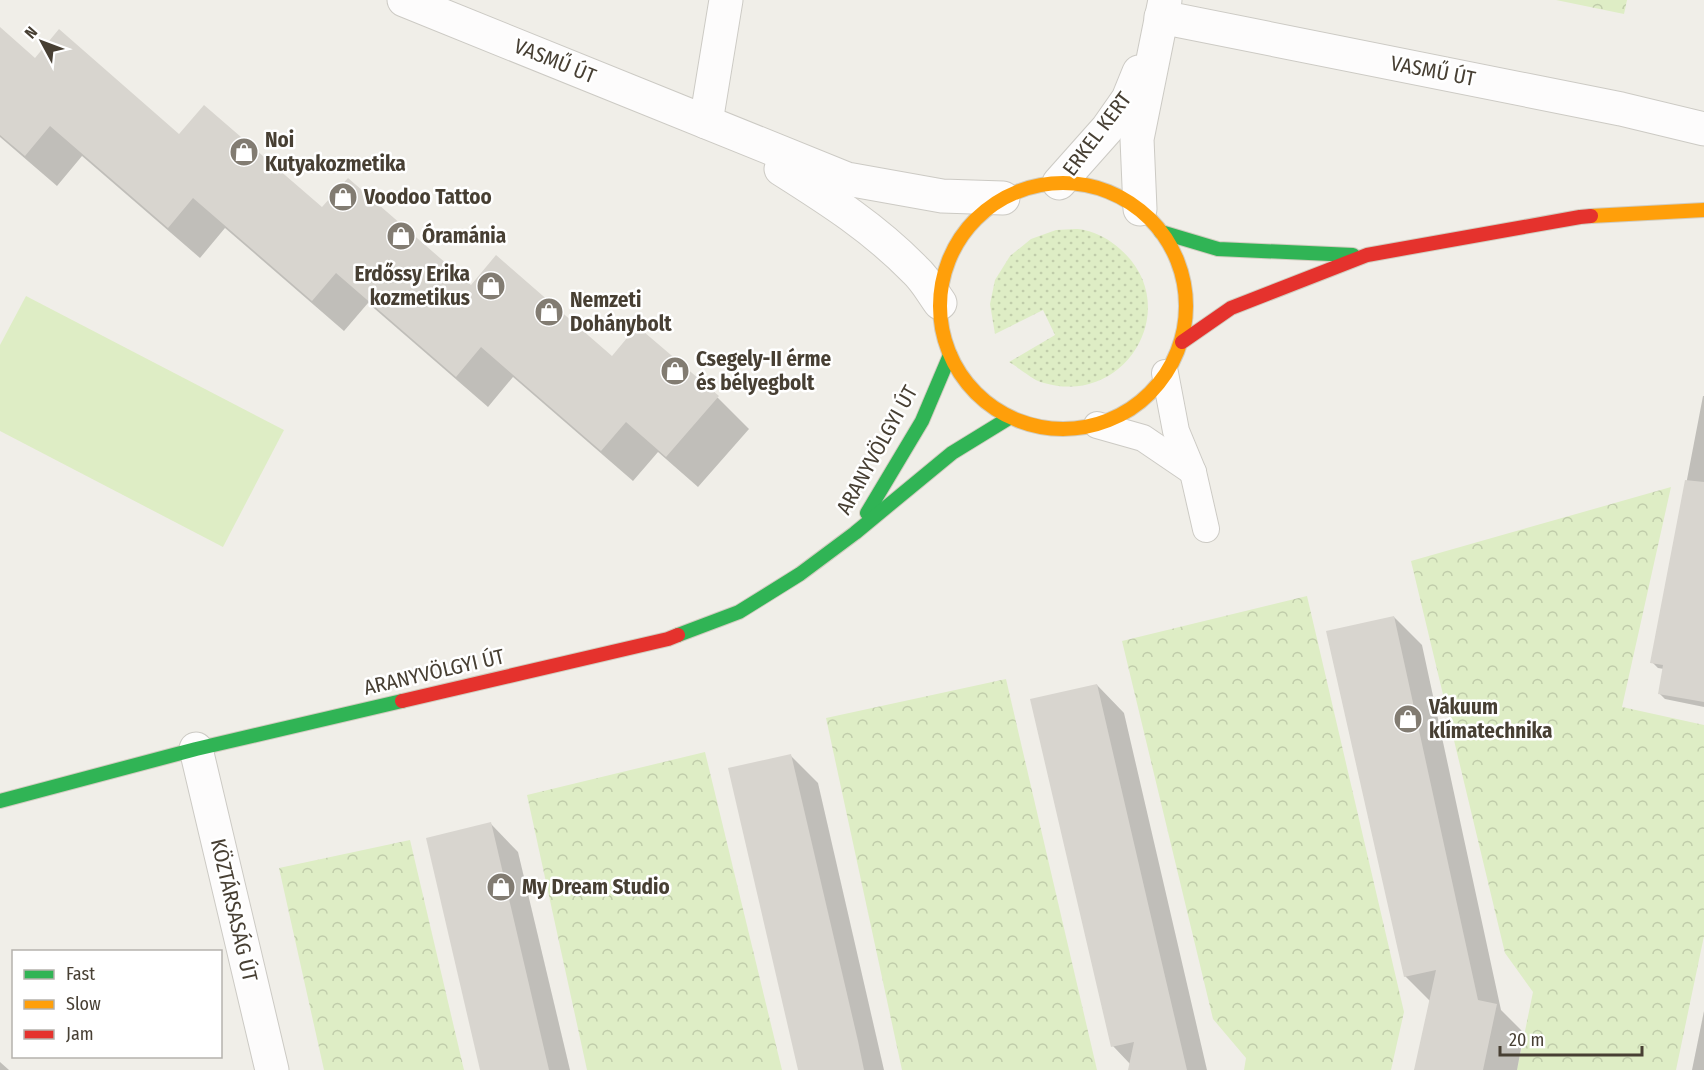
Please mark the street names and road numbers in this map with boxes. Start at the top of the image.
street label: VASMŰ ÚT [510,33,600,89]
street label: VASMŰ ÚT [1388,50,1478,92]
street label: ERKEL KERT [1057,87,1137,181]
street label: ARANYVÖLGYI ÚT [831,381,923,519]
street label: ARANYVÖLGYI ÚT [361,643,507,701]
street label: KÖZTÁRSASÁG ÚT [205,836,263,984]

